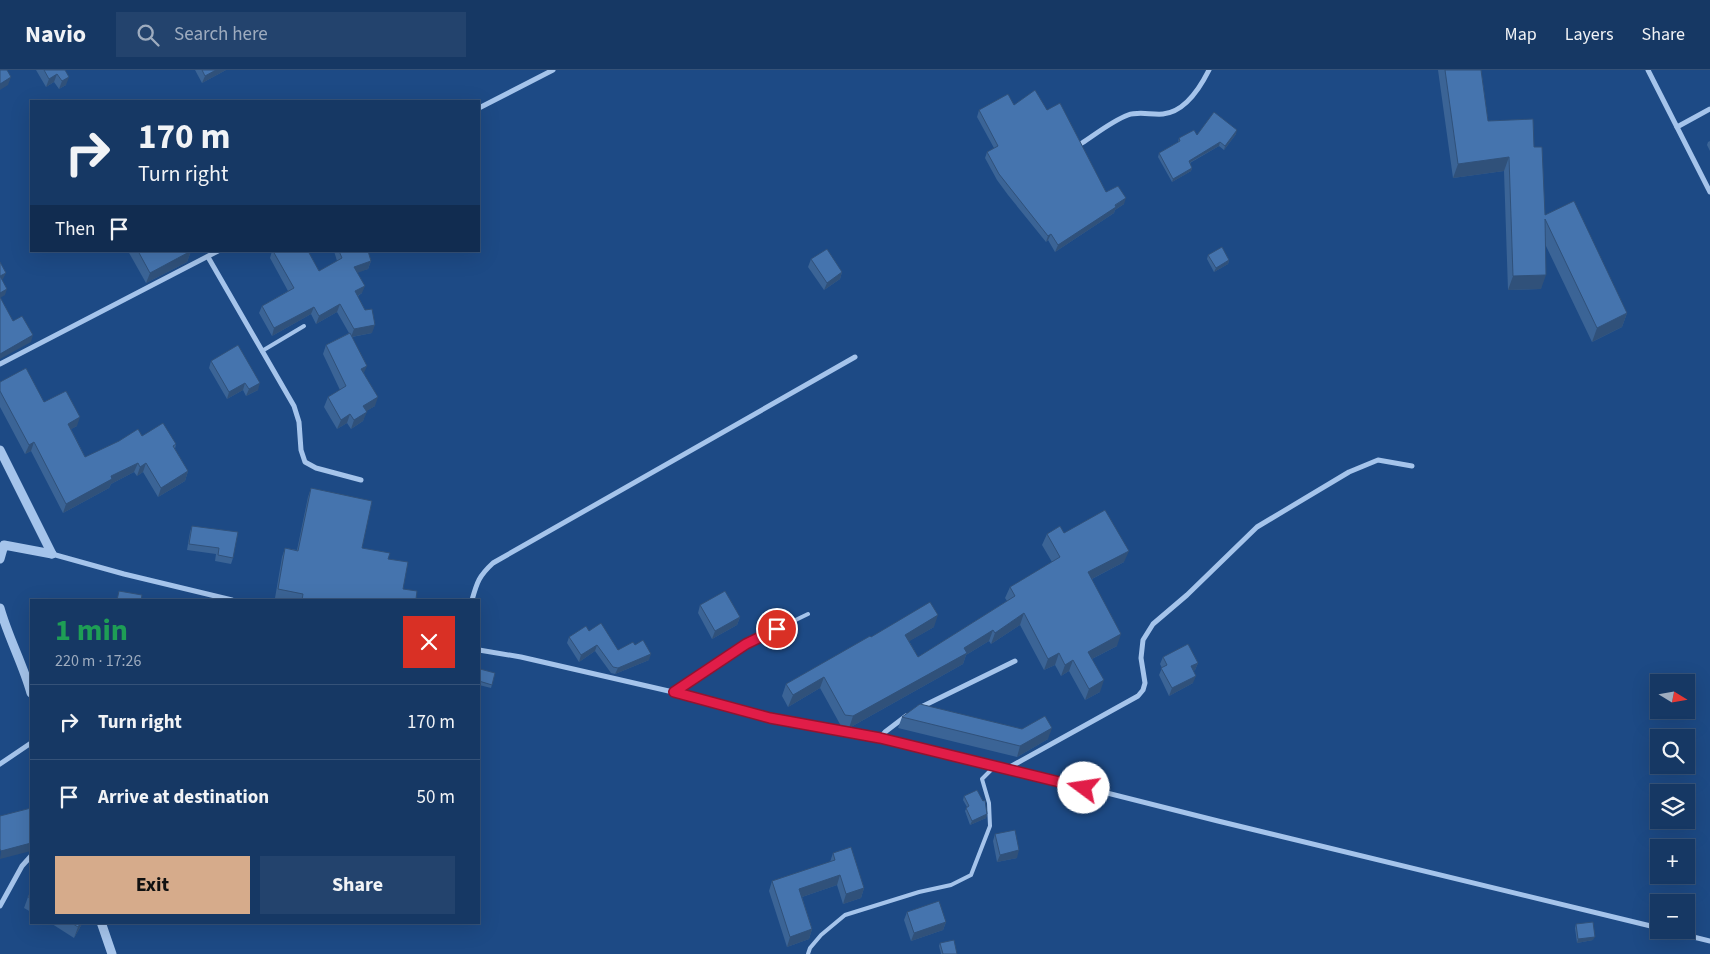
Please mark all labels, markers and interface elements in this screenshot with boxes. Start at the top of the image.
search box [116,12,466,57]
text: Navio [25,17,86,52]
icon: search [134,21,162,49]
text: Search here [174,21,268,48]
text: Map [1505,22,1537,47]
text: Layers [1565,22,1614,47]
text: Share [1642,22,1685,47]
text: 170 m [138,112,230,162]
icon: right [55,120,120,185]
text: Turn right [138,158,228,190]
icon: arrive [105,215,133,243]
text: Then [55,216,95,243]
pin [756,608,798,650]
text: 1 min [55,609,128,652]
icon: arrive [763,615,791,643]
button: close [403,616,455,668]
text: 220 m · 17:26 [55,650,142,672]
north arrow [1650,674,1695,719]
map controls [1650,674,1695,939]
icon: right [55,708,83,736]
text: Turn right [98,709,182,736]
text: 170 m [407,709,455,736]
button: search [1650,729,1695,774]
position arrow [1057,761,1109,813]
icon: arrive [55,783,83,811]
text: Arrive at destination [98,784,269,811]
text: 50 m [417,784,455,811]
button: layers [1650,784,1695,829]
button: + [1650,839,1695,884]
button: Exit [55,856,250,914]
button: Share [260,856,455,914]
button: − [1650,894,1695,939]

